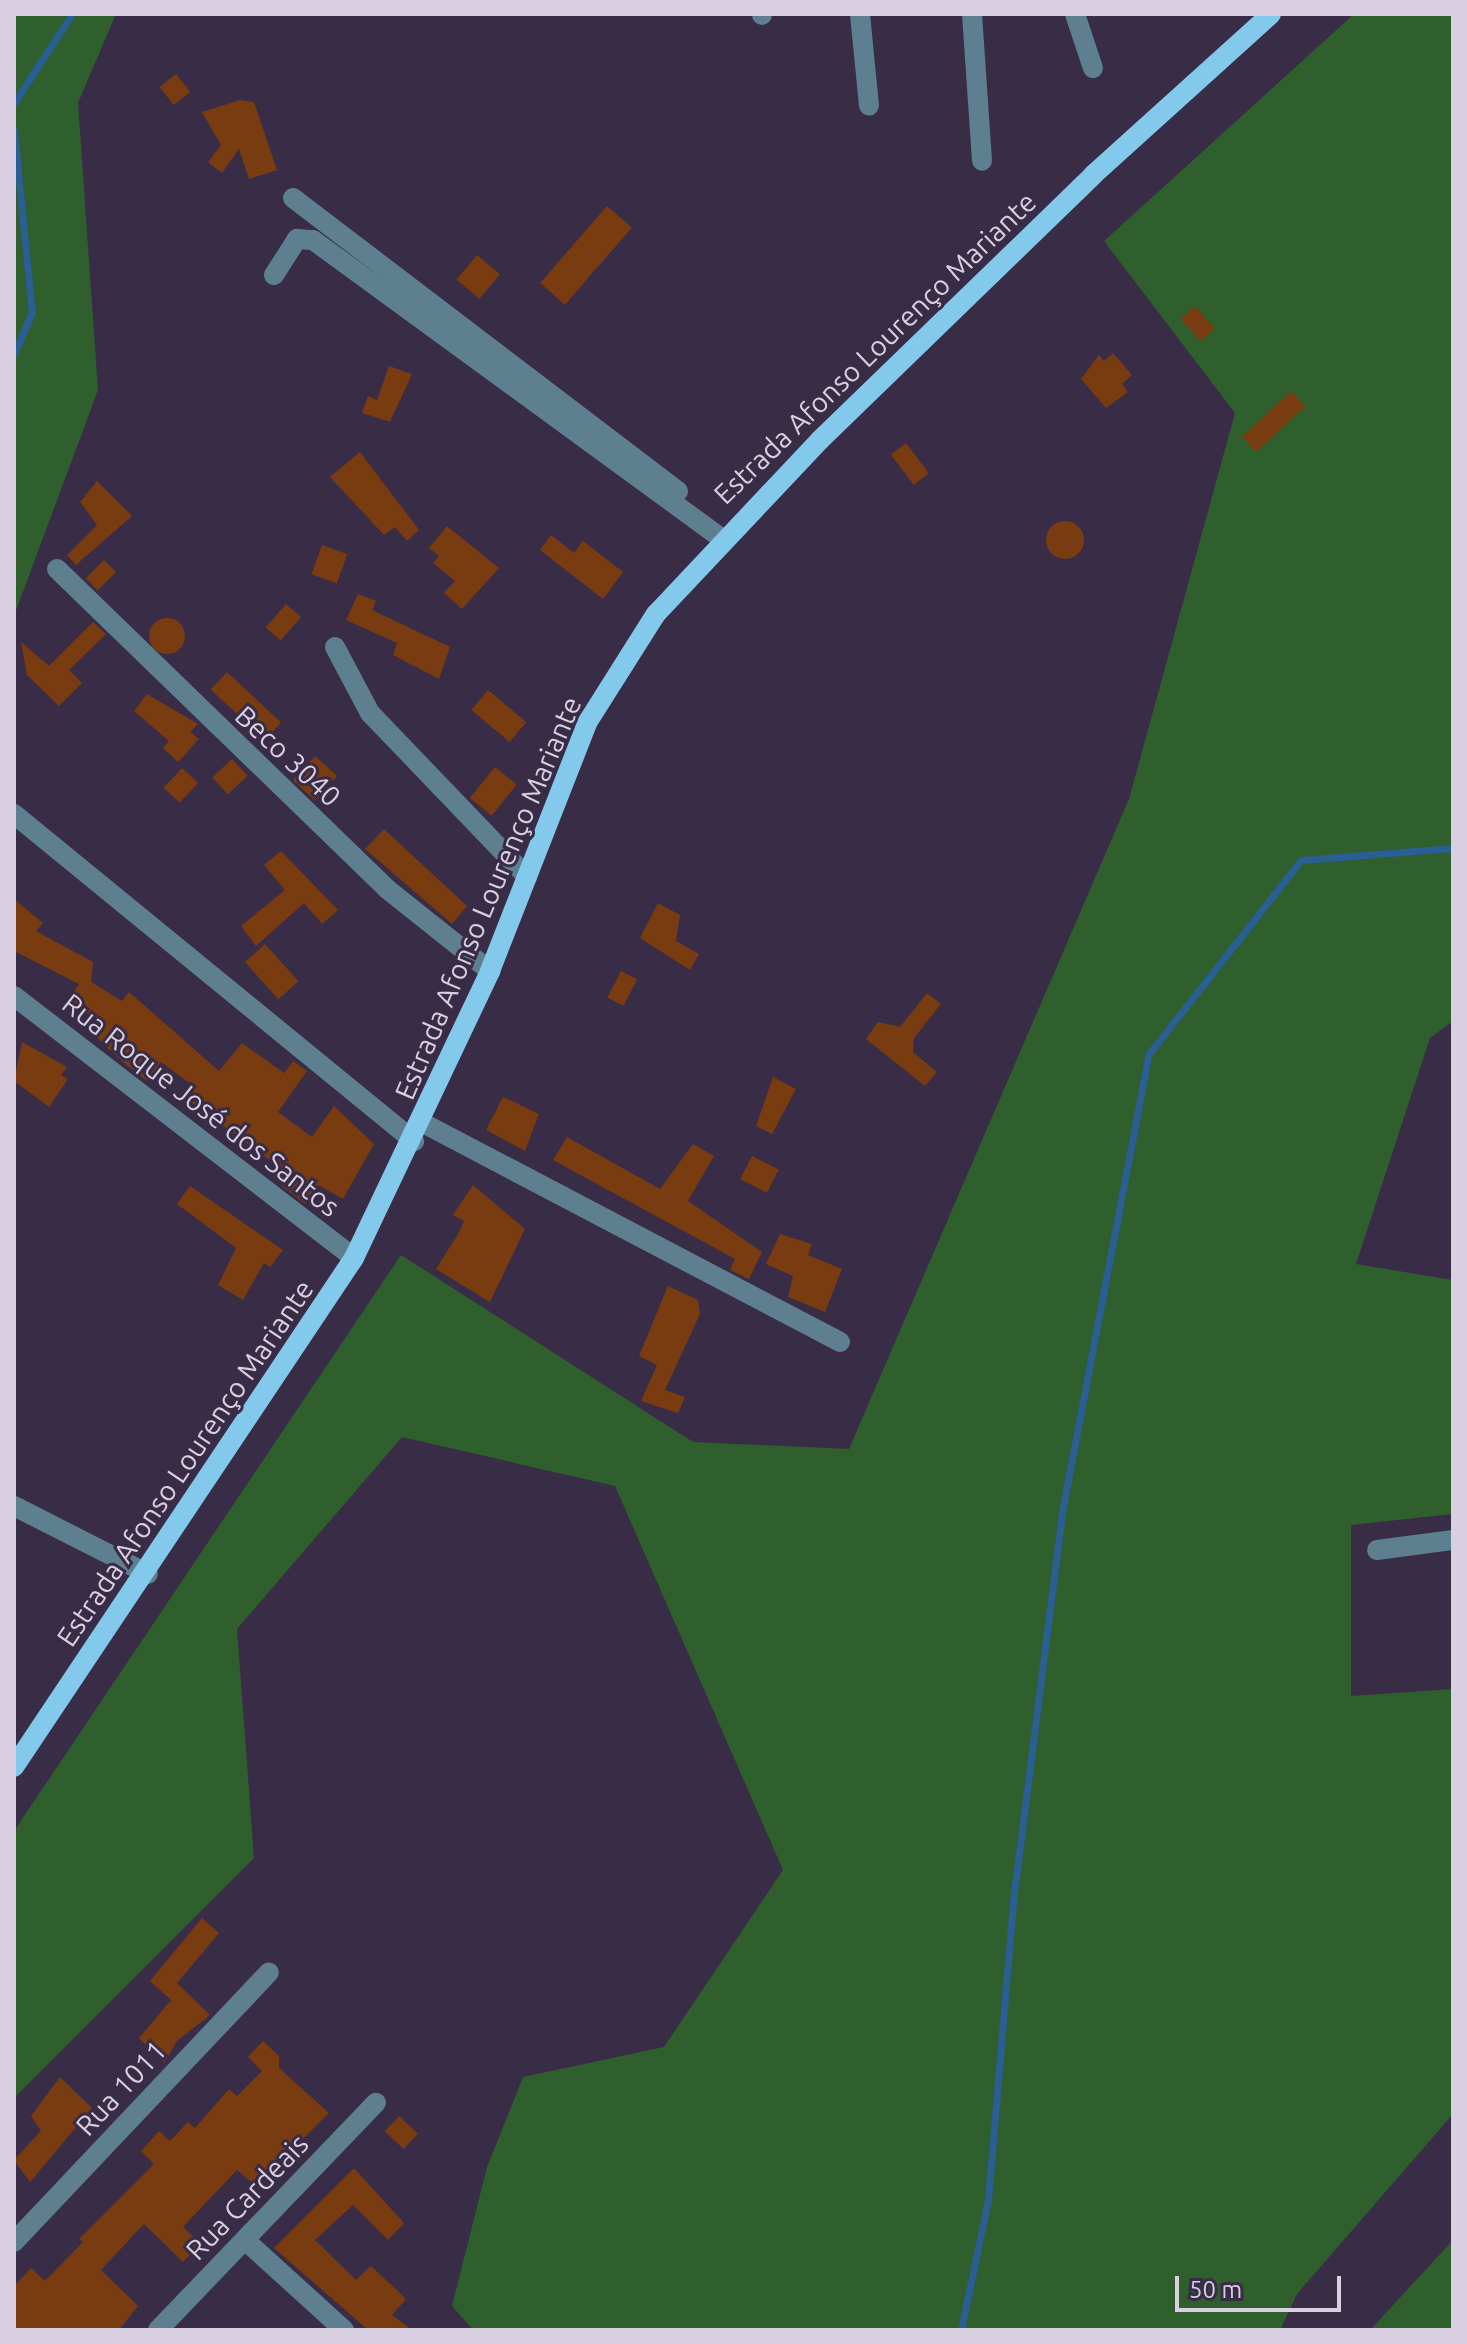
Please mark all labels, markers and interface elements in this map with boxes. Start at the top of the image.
street label: Estrada Afonso Lourenço Mariante [707,185,1043,511]
street label: Estrada Afonso Lourenço Mariante [388,691,588,1105]
street label: Beco 3040 [228,699,348,813]
street label: Rua Roque José dos Santos [56,986,346,1224]
street label: Estrada Afonso Lourenço Mariante [50,1274,320,1652]
street label: Rua 1011 [69,2034,173,2142]
street label: Rua Cardeais [179,2127,315,2267]
scale bar [1179,2260,1345,2310]
text: 50 m [1189,2276,1242,2303]

